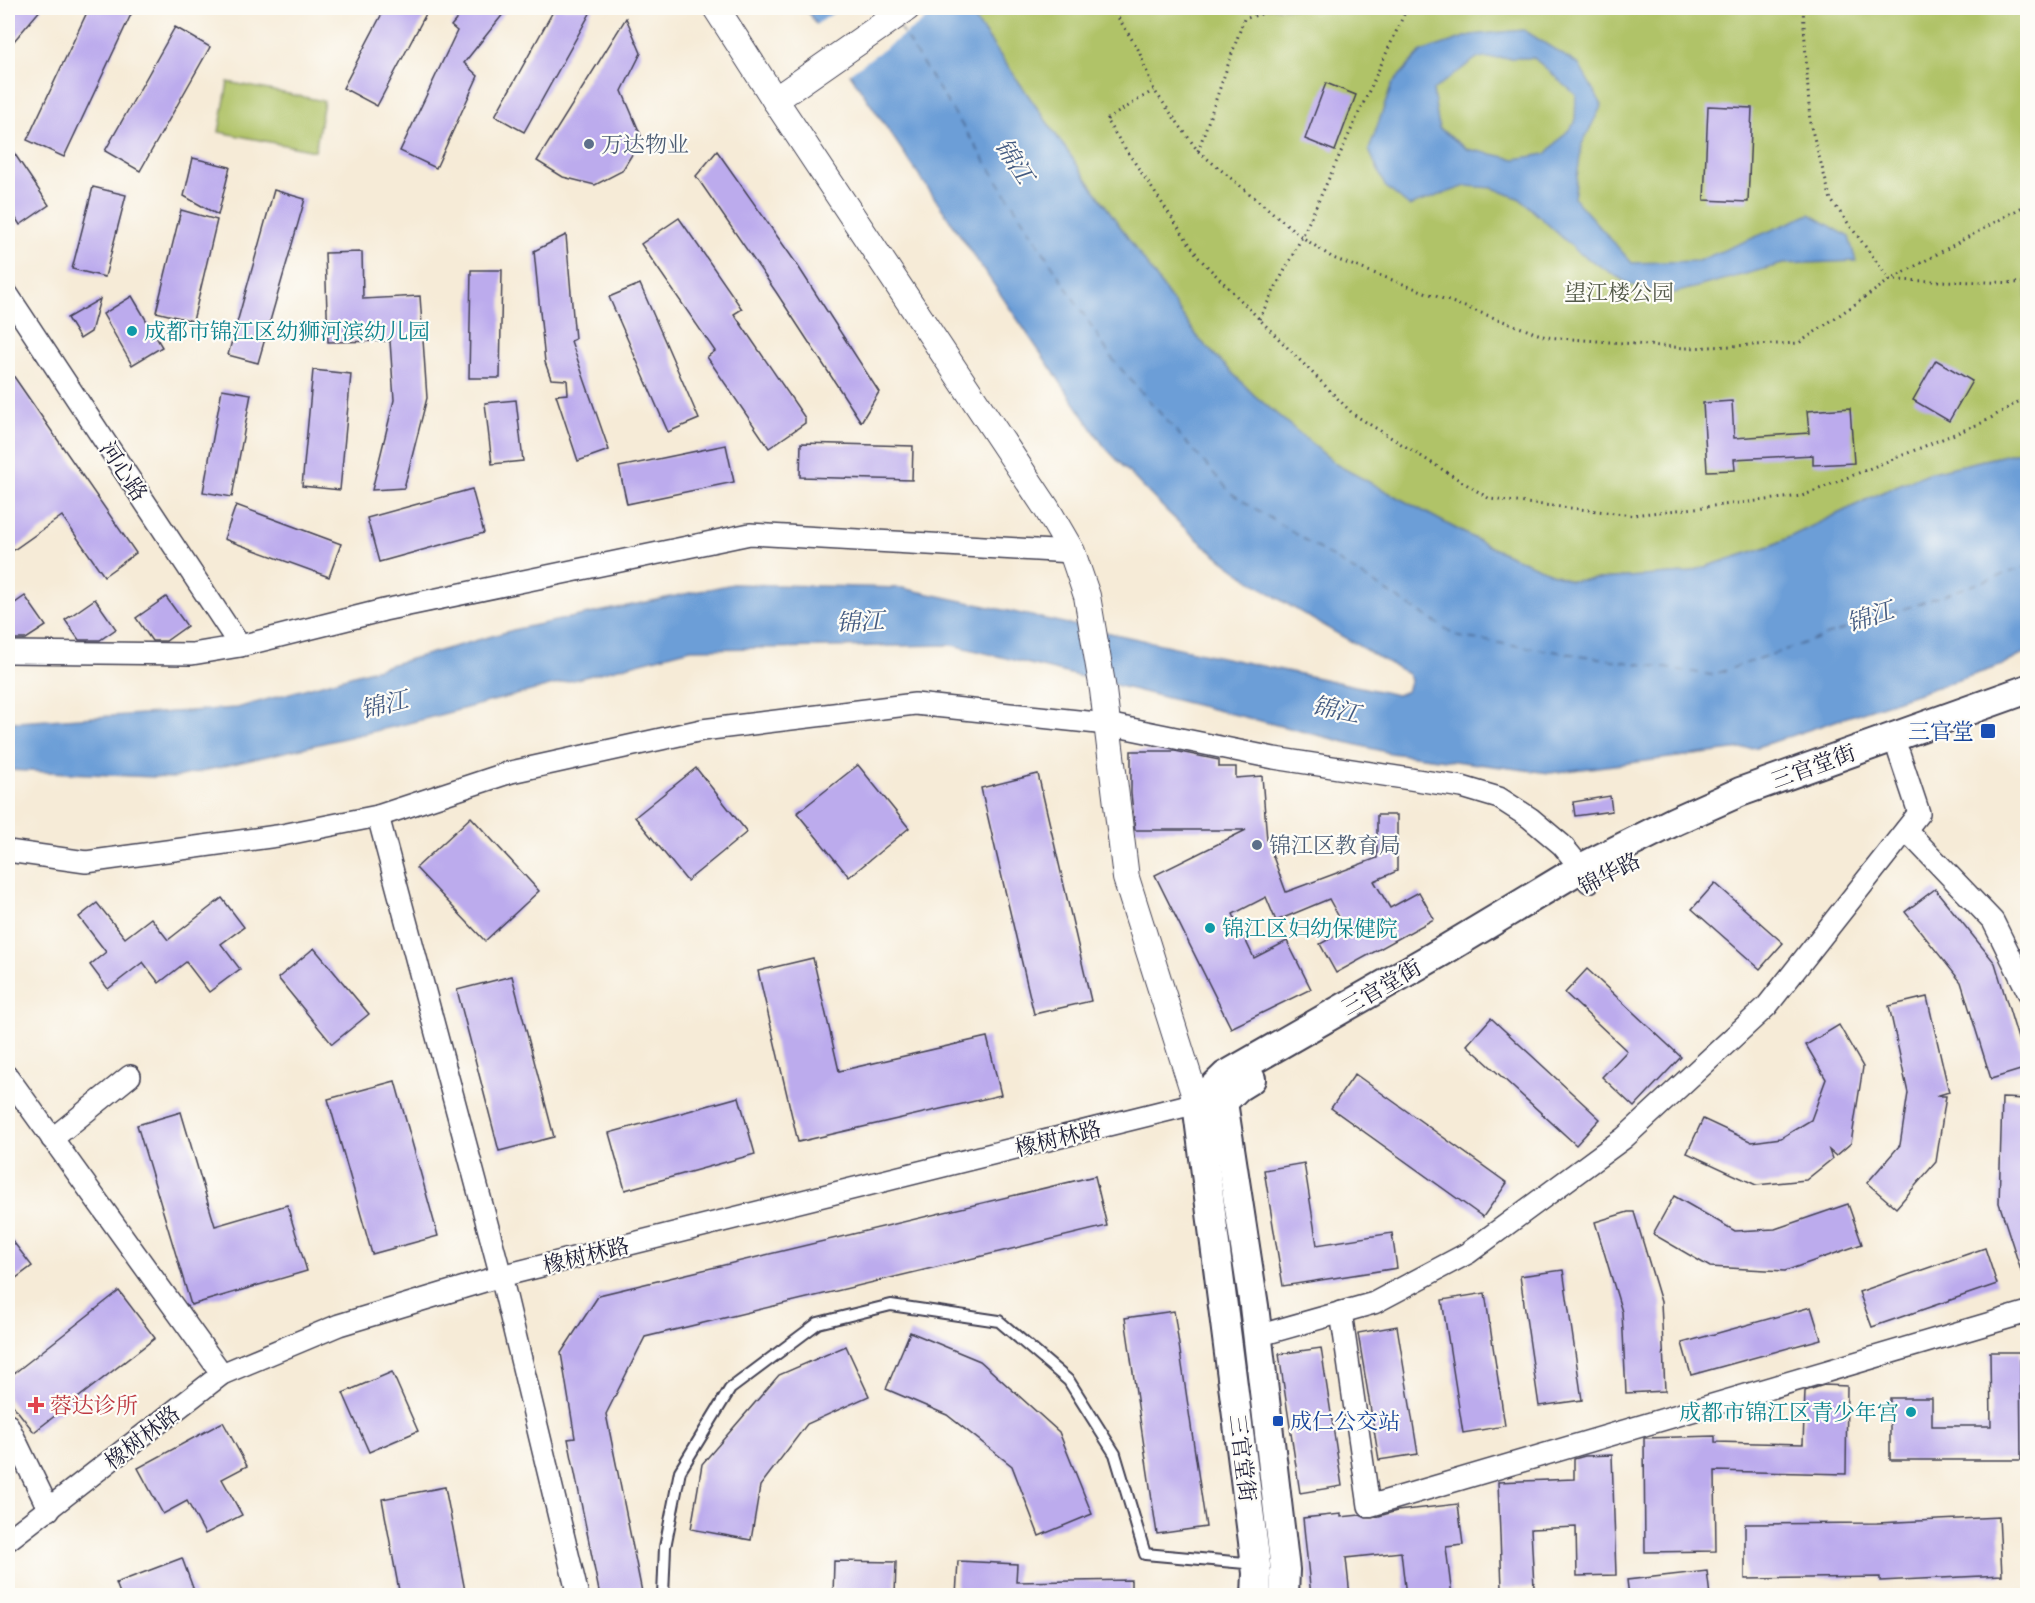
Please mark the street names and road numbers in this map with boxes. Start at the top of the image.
street label: 河心路 [94,436,153,506]
street label: 三官堂街 [1767,739,1859,794]
street label: 锦华路 [1574,846,1645,900]
street label: 三官堂街 [1336,954,1426,1021]
street label: 橡树林路 [1012,1115,1104,1162]
street label: 橡树林路 [540,1232,632,1279]
street label: 橡树林路 [99,1400,185,1475]
street label: 三官堂街 [1224,1413,1261,1503]

